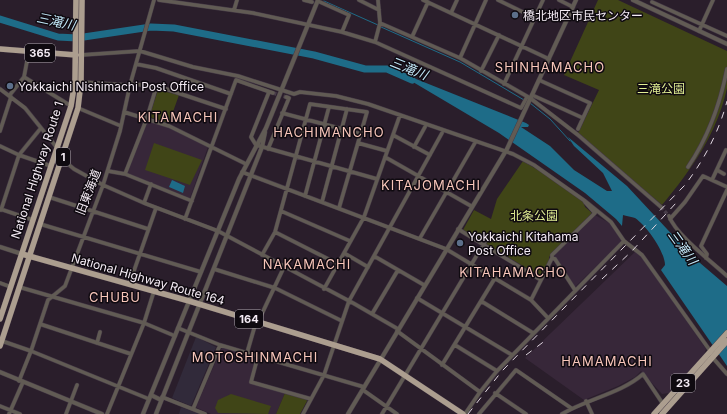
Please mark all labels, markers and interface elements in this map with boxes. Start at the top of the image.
place label: 橋北地区市民センター [523,8,643,23]
water label: 三滝川 [35,9,79,33]
marker: 橋北地区市民センター [510,10,520,20]
road number: 365 [25,44,55,62]
water label: 三滝川 [388,53,432,83]
district label: SHINHAMACHO [495,59,605,75]
place label: Yokkaichi Nishimachi Post Office [18,79,204,94]
marker: Yokkaichi Nishimachi Post Office [5,81,15,91]
park label: 三滝公園 [637,81,685,96]
street label: National Highway Route 1 [8,99,66,241]
district label: KITAMACHI [138,109,218,125]
district label: HACHIMANCHO [273,124,385,140]
road number: 1 [56,148,70,166]
street label: 旧東海道 [72,167,104,217]
district label: KITAJOMACHI [381,177,481,193]
park label: 北条公園 [510,208,558,223]
water label: 三滝川 [665,227,702,269]
place label: Yokkaichi Kitahama Post Office [468,229,578,258]
marker: Yokkaichi Kitahama Post Office [455,238,465,248]
street label: National Highway Route 164 [70,250,227,308]
district label: NAKAMACHI [263,256,351,272]
district label: KITAHAMACHO [459,264,567,280]
district label: CHUBU [89,289,141,305]
road number: 164 [235,310,263,328]
district label: MOTOSHINMACHI [192,349,318,365]
district label: HAMAMACHI [561,353,653,369]
road number: 23 [671,374,695,392]

